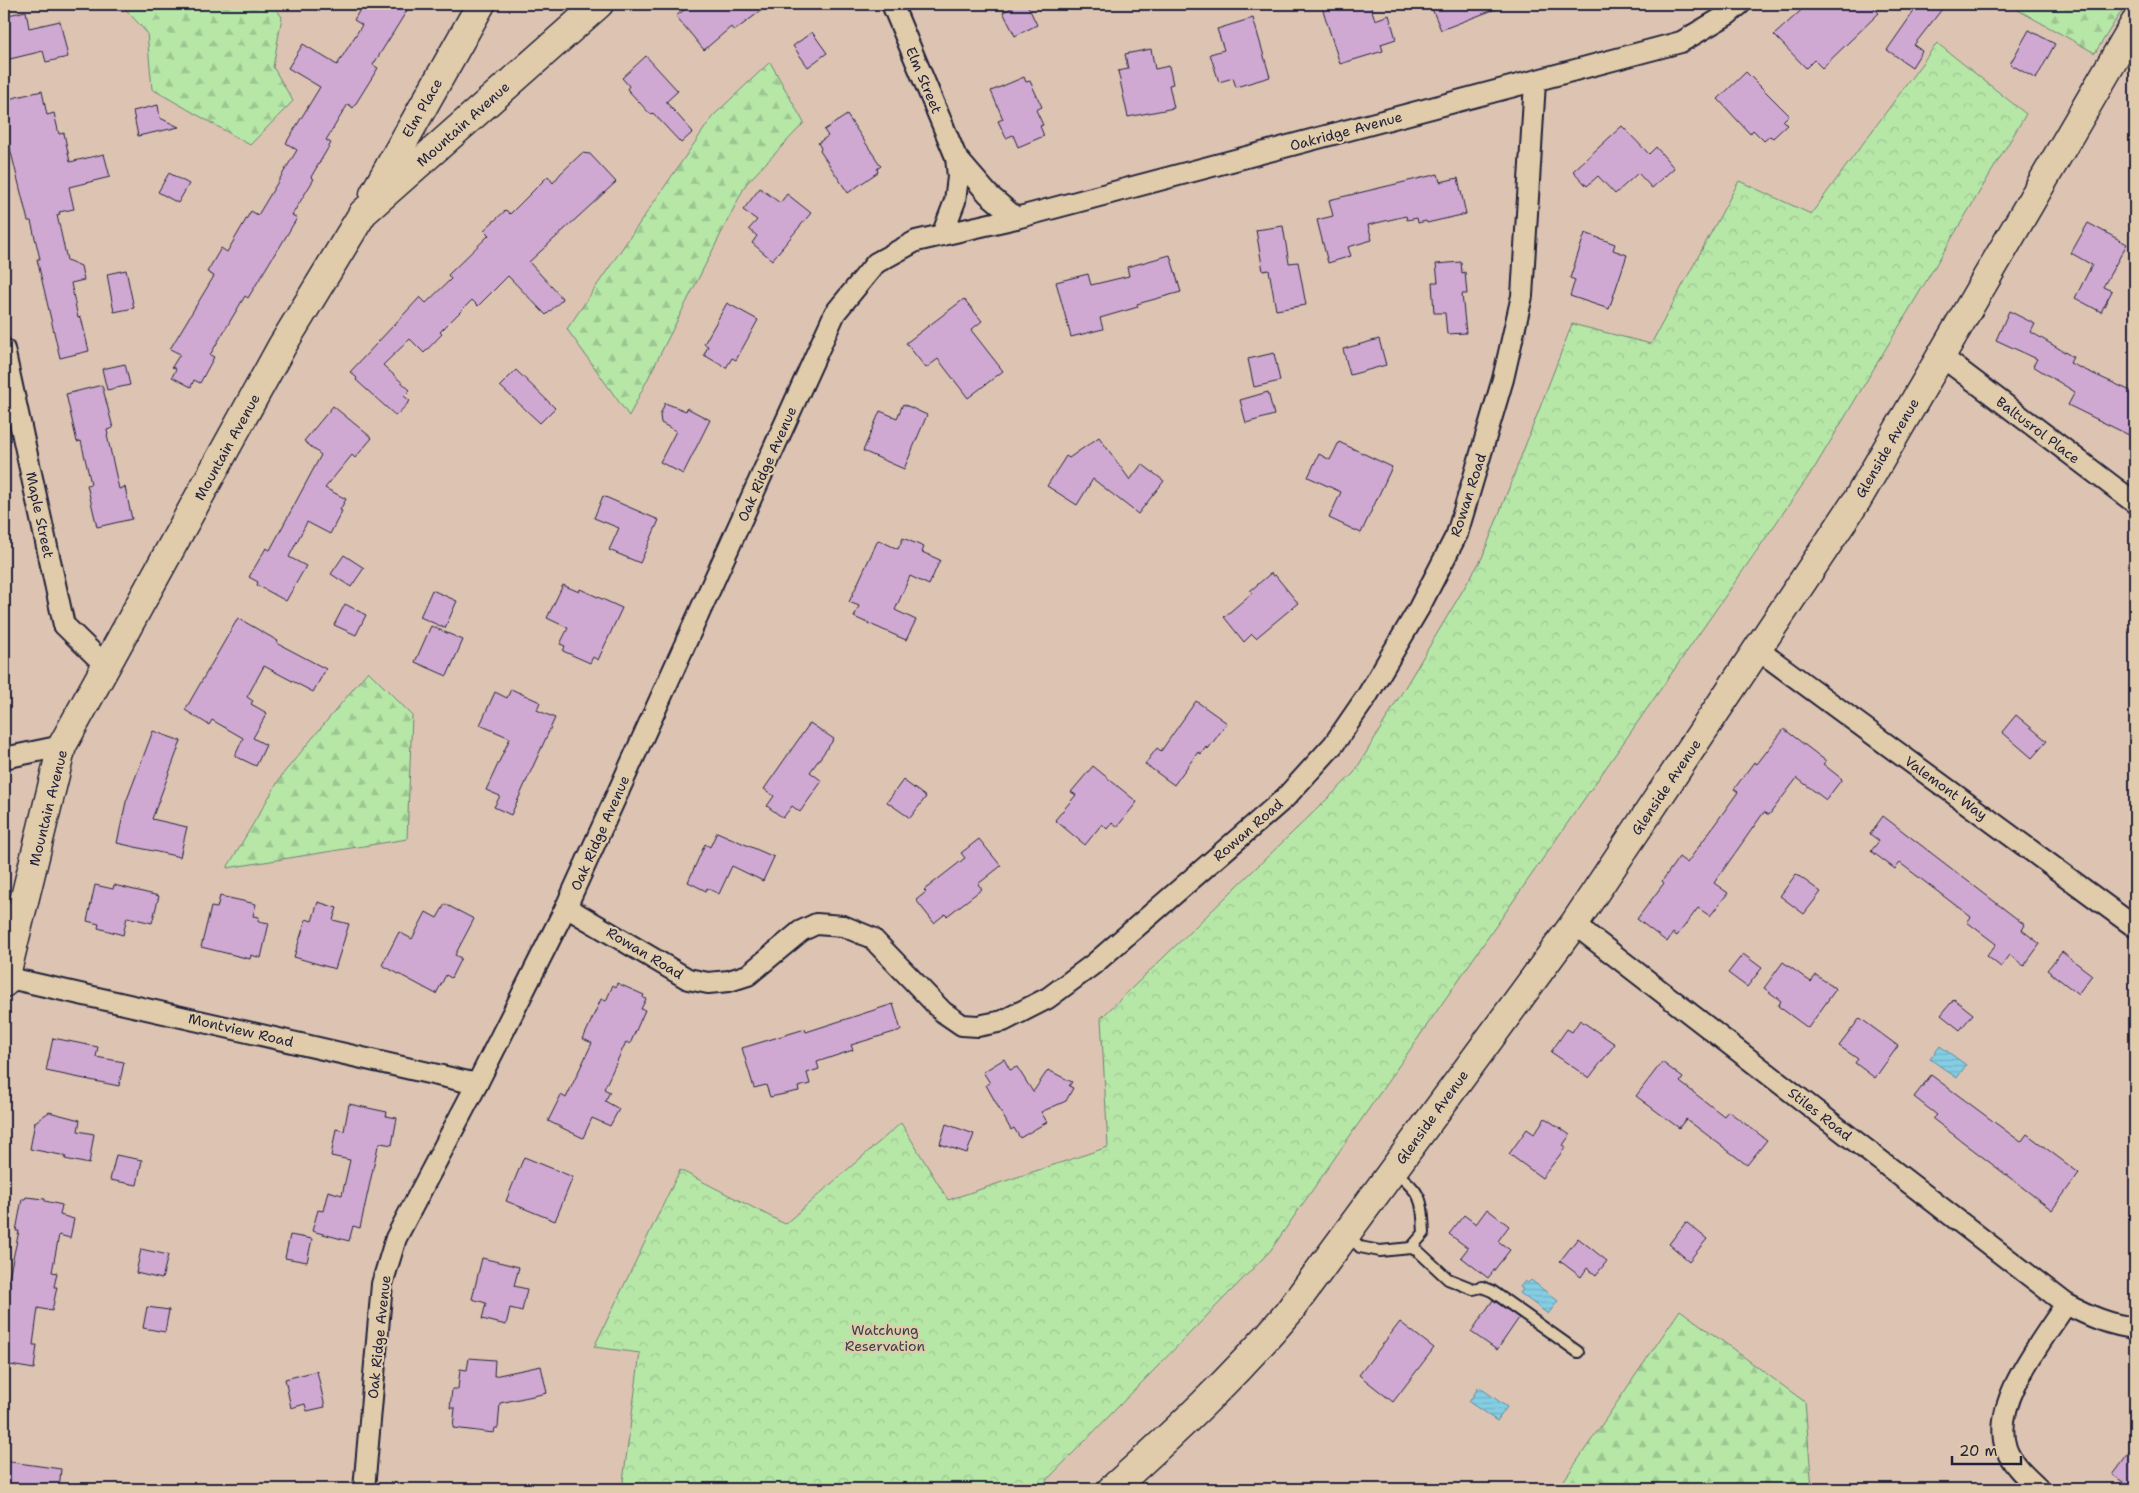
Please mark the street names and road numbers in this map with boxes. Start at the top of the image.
street label: Elm Street [902,44,946,116]
street label: Elm Place [398,75,446,141]
street label: Mountain Avenue [413,77,513,171]
street label: Oakridge Avenue [1288,107,1404,155]
street label: Mountain Avenue [190,390,264,503]
street label: Baltusrol Place [1993,393,2083,467]
street label: Glenside Avenue [1851,395,1923,501]
street label: Oak Ridge Avenue [734,404,801,524]
street label: Rowan Road [1446,451,1490,539]
street label: Maple Street [22,470,58,560]
street label: Glenside Avenue [1627,735,1705,839]
street label: Mountain Avenue [25,748,71,868]
street label: Valemont Way [1901,752,1991,824]
street label: Oak Ridge Avenue [567,773,634,893]
street label: Rowan Road [1209,795,1287,865]
street label: Rowan Road [603,923,687,983]
street label: Montview Road [187,1009,295,1051]
street label: Glenside Avenue [1392,1066,1472,1168]
street label: Stiles Road [1784,1083,1856,1145]
street label: Oak Ridge Avenue [364,1274,394,1400]

